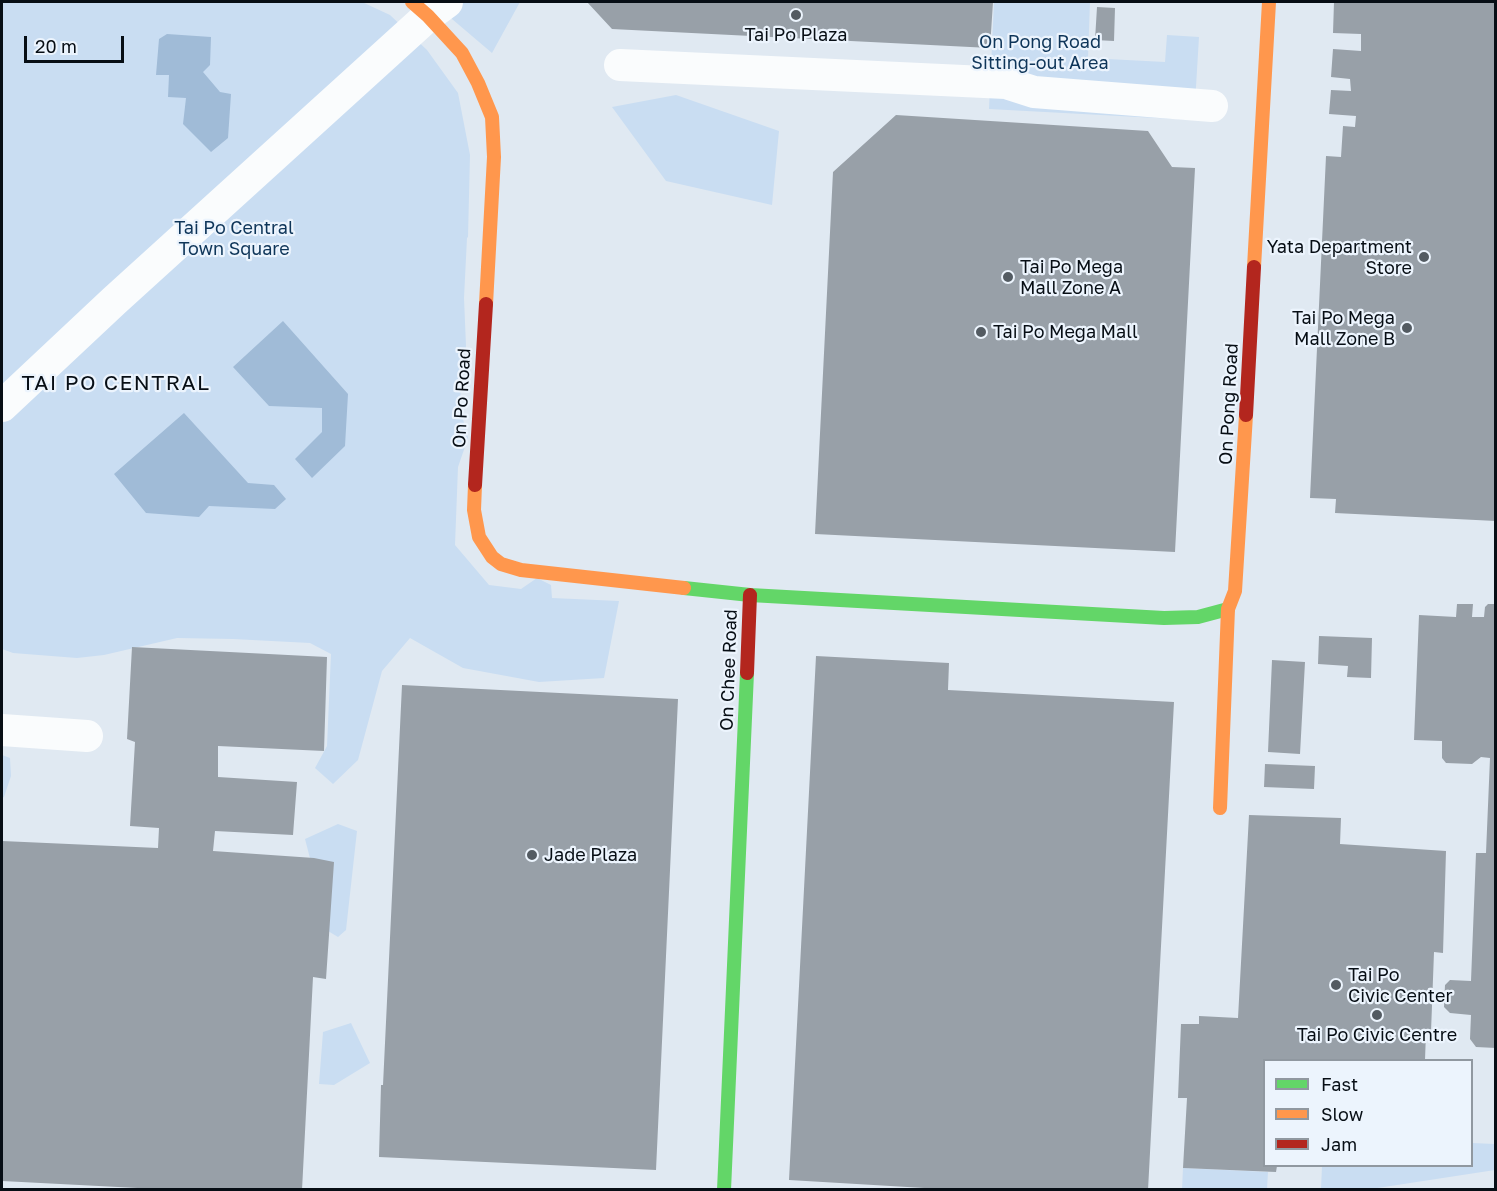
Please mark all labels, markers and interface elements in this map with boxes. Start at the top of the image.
marker: Tai Po Plaza [789,8,803,22]
scale bar [27,24,128,62]
place label: Tai Po Plaza [744,24,848,46]
park label: On Pong Road Sitting-out Area [971,31,1109,74]
text: 20 m [35,35,77,57]
park label: Tai Po Central Town Square [174,217,294,260]
place label: Yata Department Store [1267,236,1412,278]
marker: Yata Department Store [1417,250,1431,264]
place label: Tai Po Mega Mall Zone A [1020,256,1123,298]
marker: Tai Po Mega Mall Zone A [1001,270,1015,284]
place label: Tai Po Mega Mall Zone B [1292,307,1395,350]
place label: Tai Po Mega Mall [993,321,1138,343]
marker: Tai Po Mega Mall Zone B [1400,321,1414,335]
marker: Tai Po Mega Mall [974,325,988,339]
street label: On Pong Road [1215,342,1243,466]
street label: On Po Road [449,348,475,448]
district label: TAI PO CENTRAL [21,370,211,396]
street label: On Chee Road [716,609,742,731]
place label: Jade Plaza [544,844,637,866]
marker: Jade Plaza [525,848,539,862]
place label: Tai Po Civic Center [1348,964,1453,1006]
marker: Tai Po Civic Center [1329,978,1343,992]
marker: Tai Po Civic Centre [1370,1008,1384,1022]
place label: Tai Po Civic Centre [1297,1024,1457,1046]
legend [1263,1059,1473,1167]
text: Fast [1321,1073,1358,1095]
text: Slow [1321,1103,1363,1125]
text: Jam [1321,1133,1357,1155]

